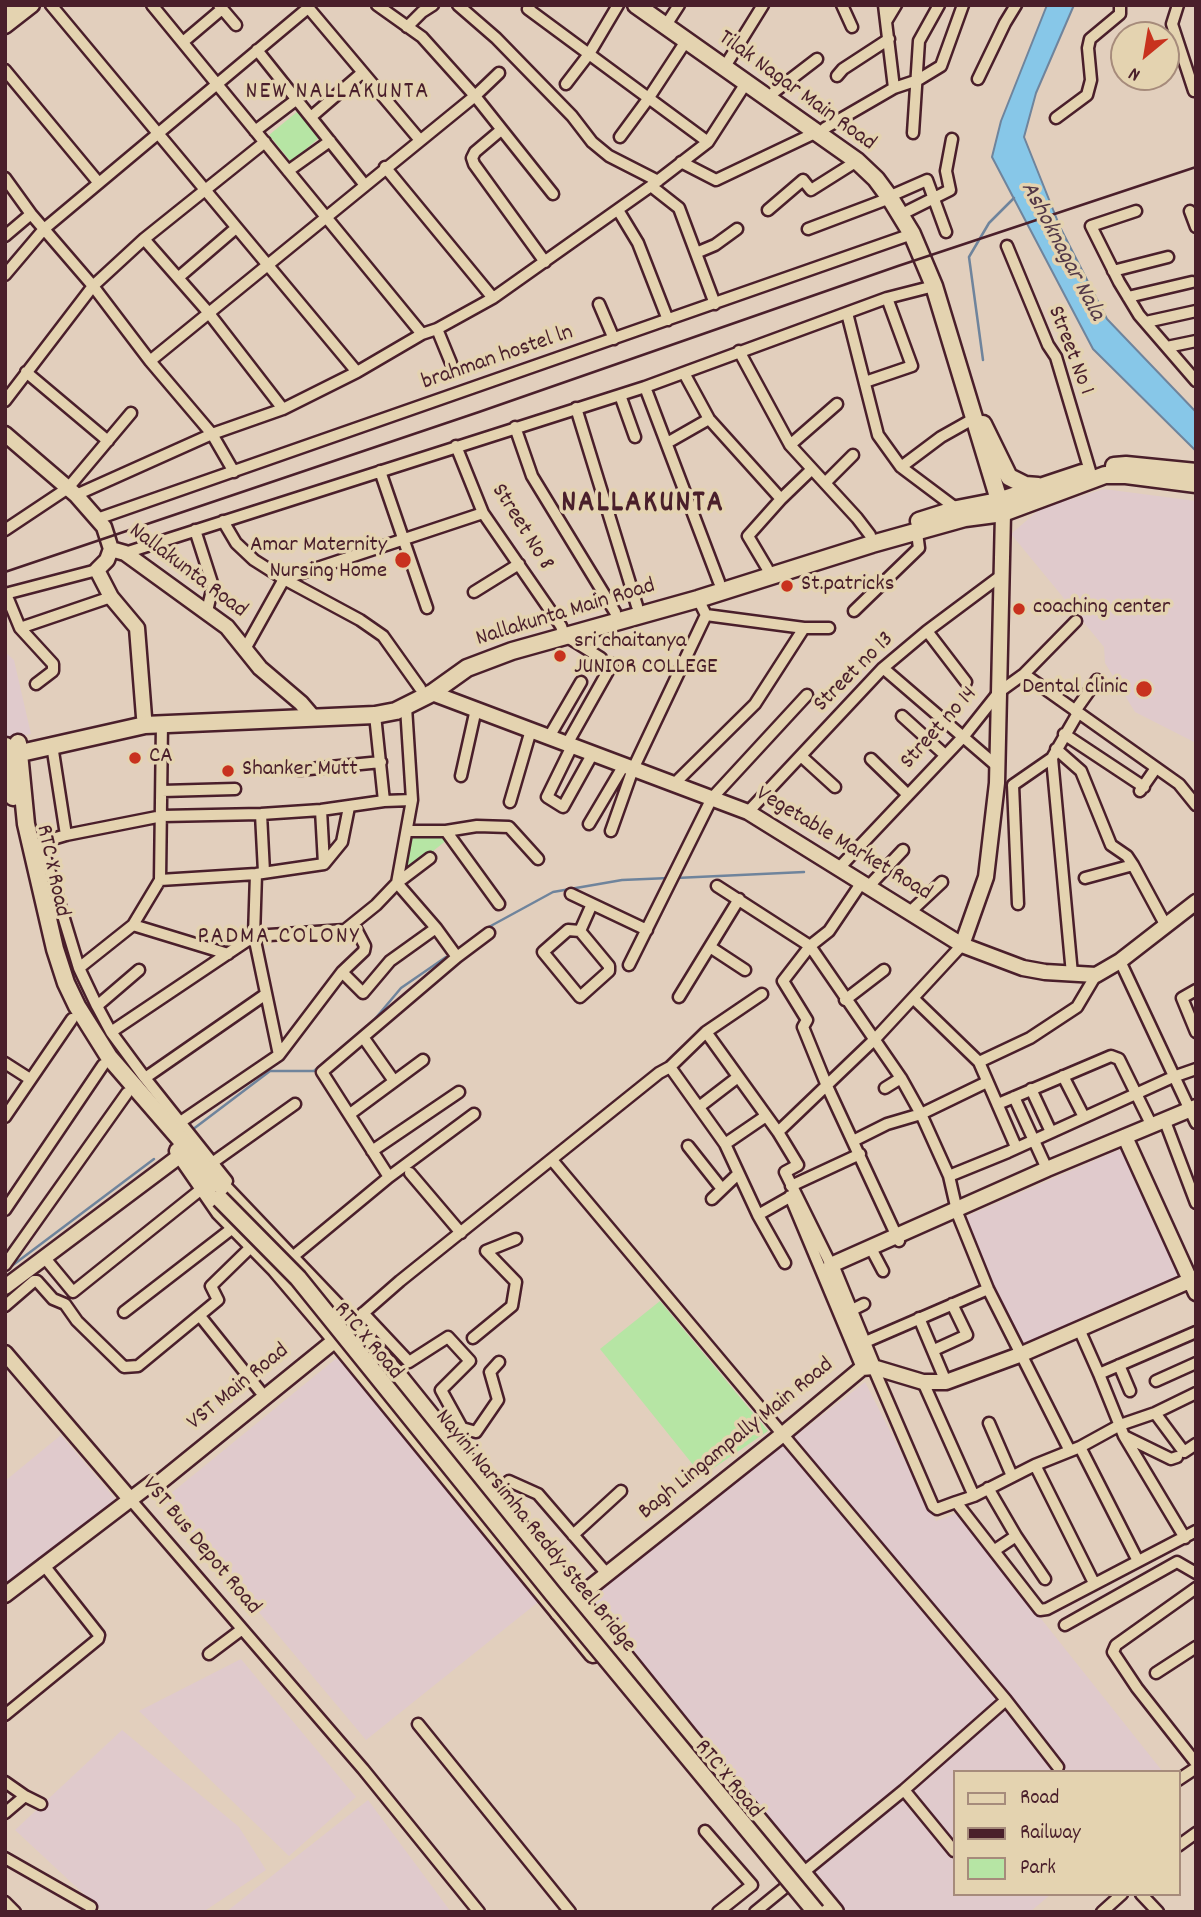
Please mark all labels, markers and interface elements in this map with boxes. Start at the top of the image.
north arrow [1110,21,1180,91]
street label: Tilak Nagar Main Road [712,25,880,159]
text: N [1124,59,1146,87]
district label: NEW NALLAKUNTA [247,80,429,108]
water label: Ashoknagar Nala [1012,178,1110,326]
street label: Street No 1 [1039,303,1099,399]
street label: brahman hostel ln [419,320,577,398]
street label: Street No 8 [484,479,558,577]
district label: NALLAKUNTA [562,488,724,524]
street label: Nallakunta Road [122,518,252,626]
place label: Amar Maternity Nursing Home [250,533,387,587]
marker: Amar Maternity Nursing Home [393,550,413,570]
place label: St.patricks [801,572,894,600]
street label: Nallakunta Main Road [473,574,659,654]
marker: St.patricks [779,578,795,594]
place label: coaching center [1033,595,1170,623]
marker: coaching center [1011,601,1027,617]
street label: Street no 13 [809,627,901,719]
place label: sri chaitanya JUNIOR COLLEGE [574,629,717,683]
marker: sri chaitanya JUNIOR COLLEGE [552,648,568,664]
place label: Dental clinic [1022,675,1128,703]
marker: Dental clinic [1134,679,1154,699]
street label: Street no 14 [896,682,984,776]
place label: CA [149,744,173,772]
marker: CA [127,750,143,766]
place label: Shanker Mutt [242,757,358,785]
marker: Shanker Mutt [220,763,236,779]
street label: Vegetable Market Road [750,782,936,908]
street label: RTC X Road [28,822,74,920]
district label: PADMA COLONY [199,925,359,953]
street label: RTC X Road [326,1297,408,1387]
street label: VST Main Road [183,1339,295,1437]
street label: Bagh Lingampally Main Road [634,1353,840,1527]
street label: Nayini Narsimha Reddy Steel Bridge [427,1405,641,1659]
street label: VST Bus Depot Road [134,1473,266,1621]
street label: RTC X Road [687,1735,767,1825]
legend [953,1770,1180,1896]
text: Road [1020,1784,1059,1814]
text: Railway [1020,1819,1081,1849]
text: Park [1020,1854,1056,1884]

